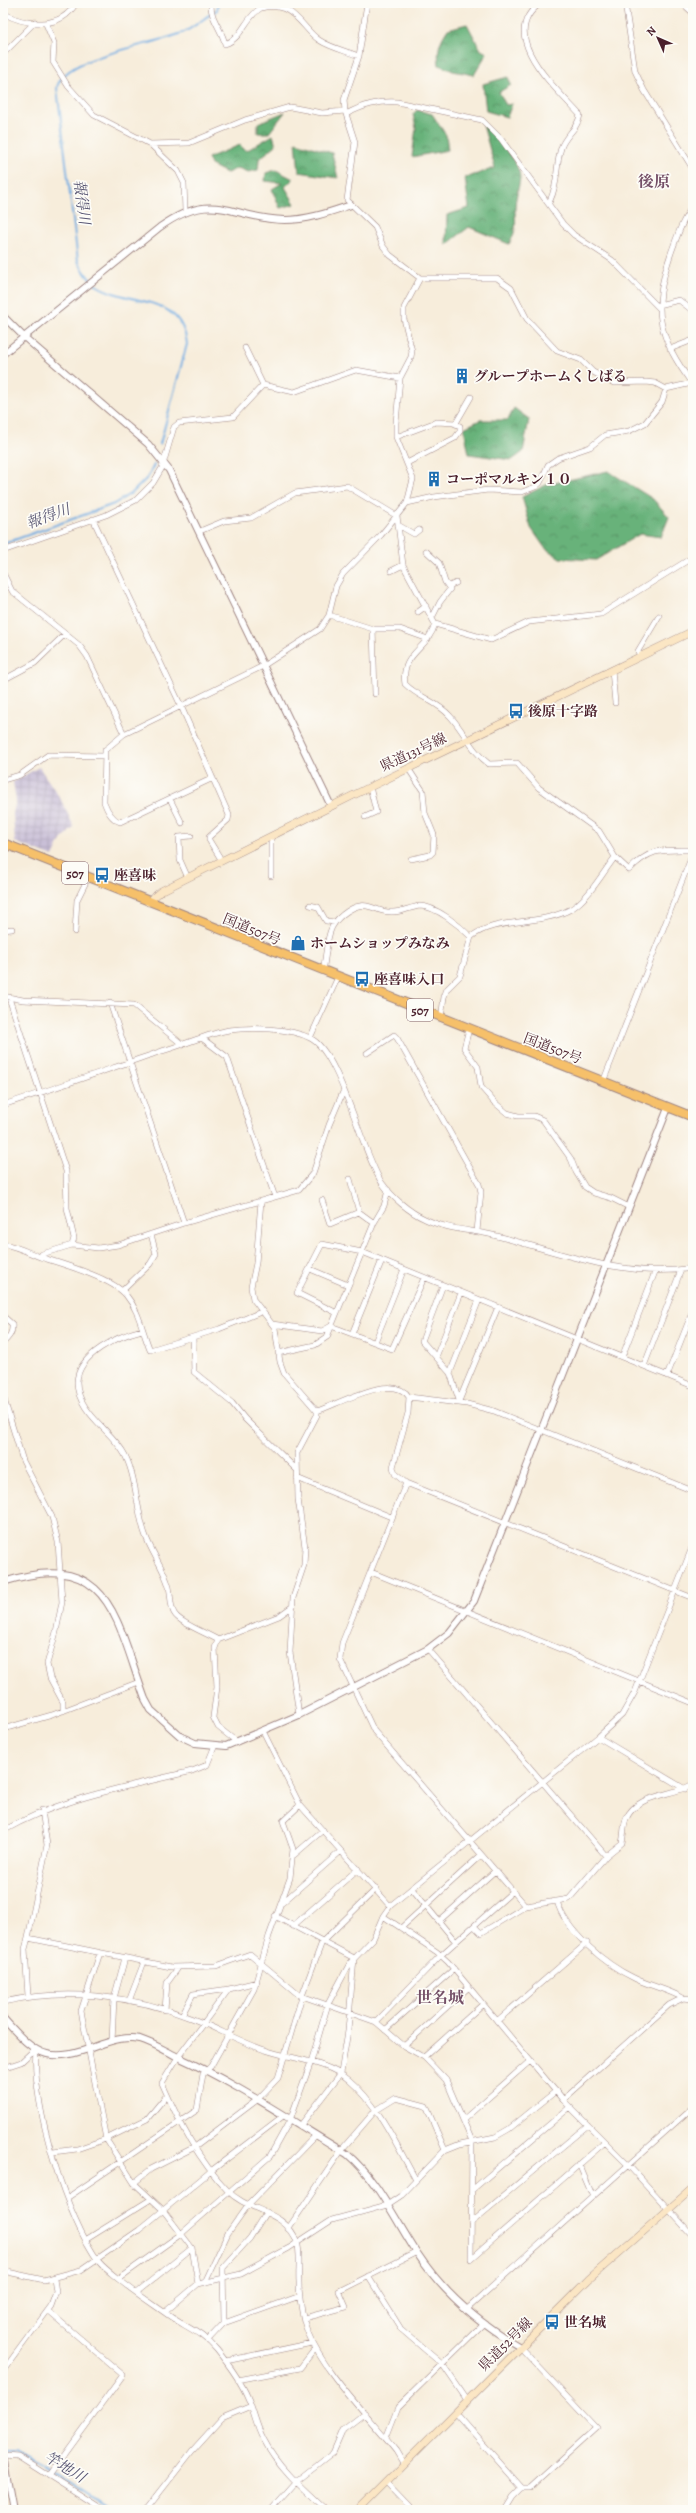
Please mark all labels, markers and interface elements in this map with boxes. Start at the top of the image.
north arrow [638,18,678,58]
text: N [643,23,659,39]
district label: 後原 [638,171,670,193]
water label: 報得川 [69,178,95,228]
building icon: グループホームくしばる [453,367,471,385]
place label: グループホームくしばる [474,367,627,386]
building icon: コーポマルキン１０ [425,470,443,488]
place label: コーポマルキン１０ [446,470,572,489]
water label: 報得川 [23,498,74,533]
bus stop icon: 後原十字路 [507,702,525,720]
place label: 後原十字路 [528,702,598,721]
street label: 県道131号線 [377,729,450,776]
road number: 507 [62,862,88,884]
bus stop icon: 座喜味 [93,866,111,884]
place label: 座喜味 [114,866,157,885]
street label: 国道507号 [220,909,284,950]
shop icon: ホームショップみなみ [289,934,307,952]
place label: ホームショップみなみ [310,934,450,953]
bus stop icon: 座喜味入口 [353,970,371,988]
place label: 座喜味入口 [374,970,444,989]
road number: 507 [407,999,433,1021]
street label: 国道507号 [521,1029,585,1068]
district label: 世名城 [416,1987,464,2009]
street label: 県道52号線 [474,2313,536,2375]
bus stop icon: 世名城 [543,2313,561,2331]
place label: 世名城 [564,2313,606,2332]
water label: 竿地川 [41,2447,91,2488]

